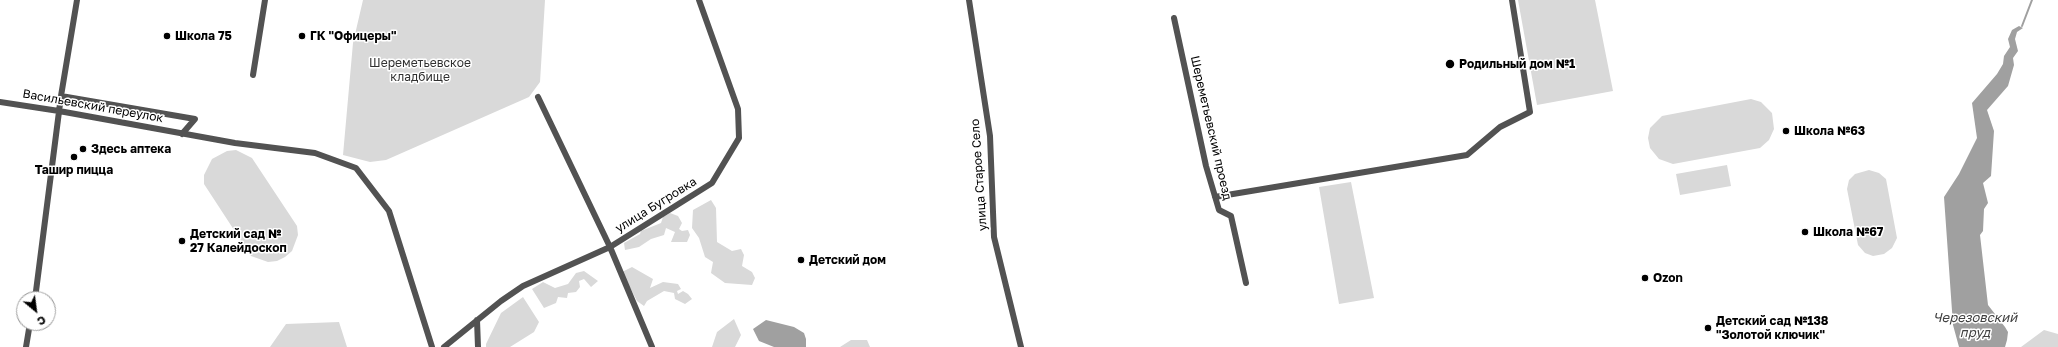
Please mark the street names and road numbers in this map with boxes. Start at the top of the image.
street label: Шереметьевский проезд [1187,54,1235,202]
street label: Васильевский переулок [21,87,165,125]
street label: улица Старое Село [968,118,990,232]
street label: улица Бугровка [613,174,699,236]

